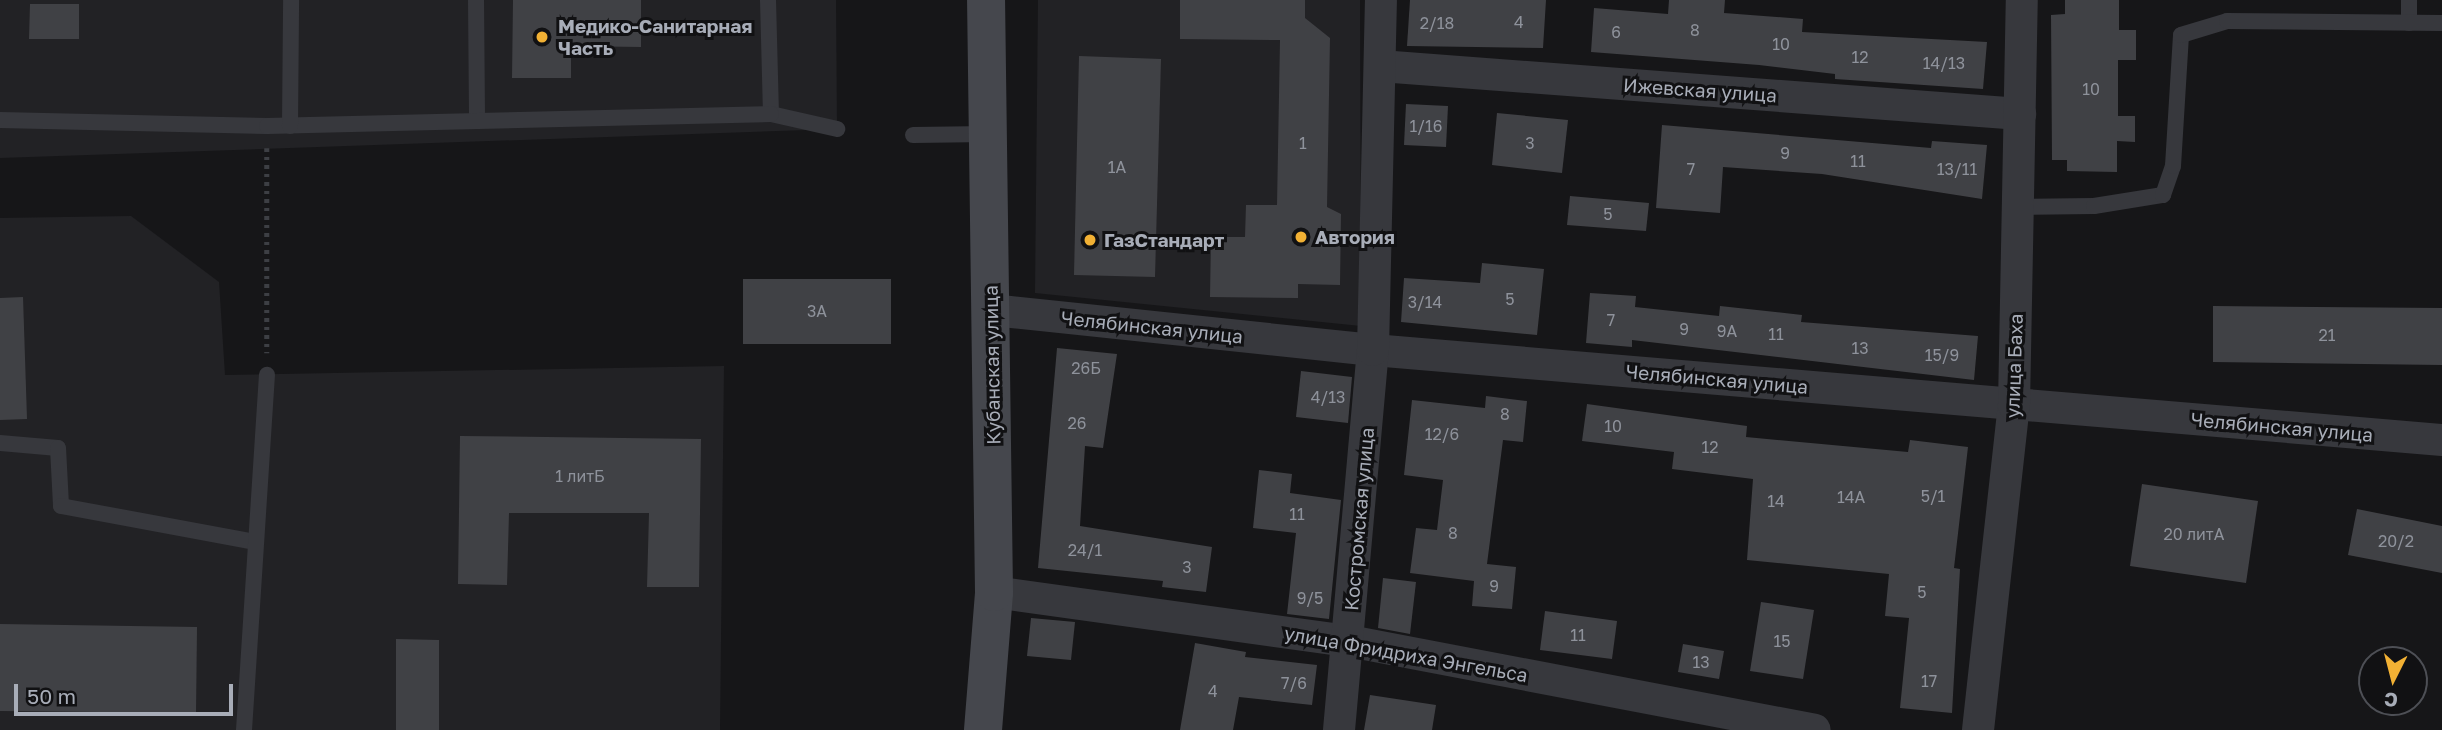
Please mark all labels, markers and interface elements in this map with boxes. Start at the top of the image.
house number: 4 [1514,12,1524,32]
house number: 2/18 [1420,13,1454,33]
place label: Медико-Санитарная Часть [558,15,752,59]
house number: 8 [1690,20,1700,40]
house number: 6 [1611,22,1621,42]
marker: Медико-Санитарная Часть [532,27,552,47]
house number: 10 [1772,34,1790,54]
house number: 12 [1851,47,1869,67]
house number: 14/13 [1923,53,1965,73]
street label: Ижевская улица [1622,73,1778,107]
house number: 10 [2082,79,2100,99]
house number: 1/16 [1410,116,1442,136]
house number: 1 [1299,133,1307,153]
house number: 3 [1525,133,1535,153]
house number: 9 [1780,143,1790,163]
house number: 11 [1850,151,1866,171]
house number: 1А [1108,157,1126,177]
house number: 7 [1687,159,1695,179]
house number: 13/11 [1937,159,1977,179]
house number: 5 [1603,204,1613,224]
place label: Автория [1315,226,1395,248]
place label: ГазСтандарт [1104,229,1224,251]
marker: Автория [1293,229,1309,245]
marker: ГазСтандарт [1082,232,1098,248]
street label: Кубанская улица [979,285,1005,445]
house number: 5 [1505,289,1515,309]
house number: 3/14 [1408,292,1442,312]
house number: 3А [807,301,827,321]
street label: Челябинская улица [1060,306,1244,348]
house number: 7 [1607,310,1615,330]
street label: улица Баха [2001,313,2027,419]
house number: 9 [1679,319,1689,339]
house number: 9А [1717,321,1737,341]
house number: 11 [1768,324,1784,344]
house number: 21 [2318,325,2336,345]
house number: 13 [1851,338,1869,358]
house number: 15/9 [1925,345,1959,365]
house number: 26Б [1071,358,1101,378]
street label: Челябинская улица [1625,360,1809,398]
house number: 4/13 [1311,387,1345,407]
house number: 8 [1500,404,1510,424]
street label: Челябинская улица [2190,408,2374,446]
house number: 26 [1068,413,1086,433]
house number: 10 [1604,416,1622,436]
house number: 12/6 [1425,424,1459,444]
street label: Костромская улица [1340,426,1378,612]
house number: 12 [1701,437,1719,457]
house number: 1 литБ [555,466,605,486]
house number: 5/1 [1921,486,1945,506]
house number: 14А [1837,487,1865,507]
house number: 14 [1767,491,1785,511]
house number: 11 [1289,504,1305,524]
house number: 8 [1448,523,1458,543]
house number: 20 литА [2164,524,2224,544]
house number: 20/2 [2378,531,2414,551]
house number: 24/1 [1068,540,1102,560]
house number: 3 [1182,557,1192,577]
house number: 9 [1489,576,1499,596]
house number: 5 [1917,582,1927,602]
house number: 9/5 [1297,588,1323,608]
street label: улица Фридриха Энгельса [1282,621,1530,687]
house number: 11 [1570,625,1586,645]
house number: 15 [1773,631,1791,651]
north arrow [2358,646,2428,716]
house number: 13 [1692,652,1710,672]
scale bar [18,670,236,714]
house number: 17 [1921,671,1937,691]
house number: 7/6 [1281,673,1307,693]
house number: 4 [1208,681,1218,701]
text: 50 m [27,683,76,709]
text: С [2383,688,2399,713]

